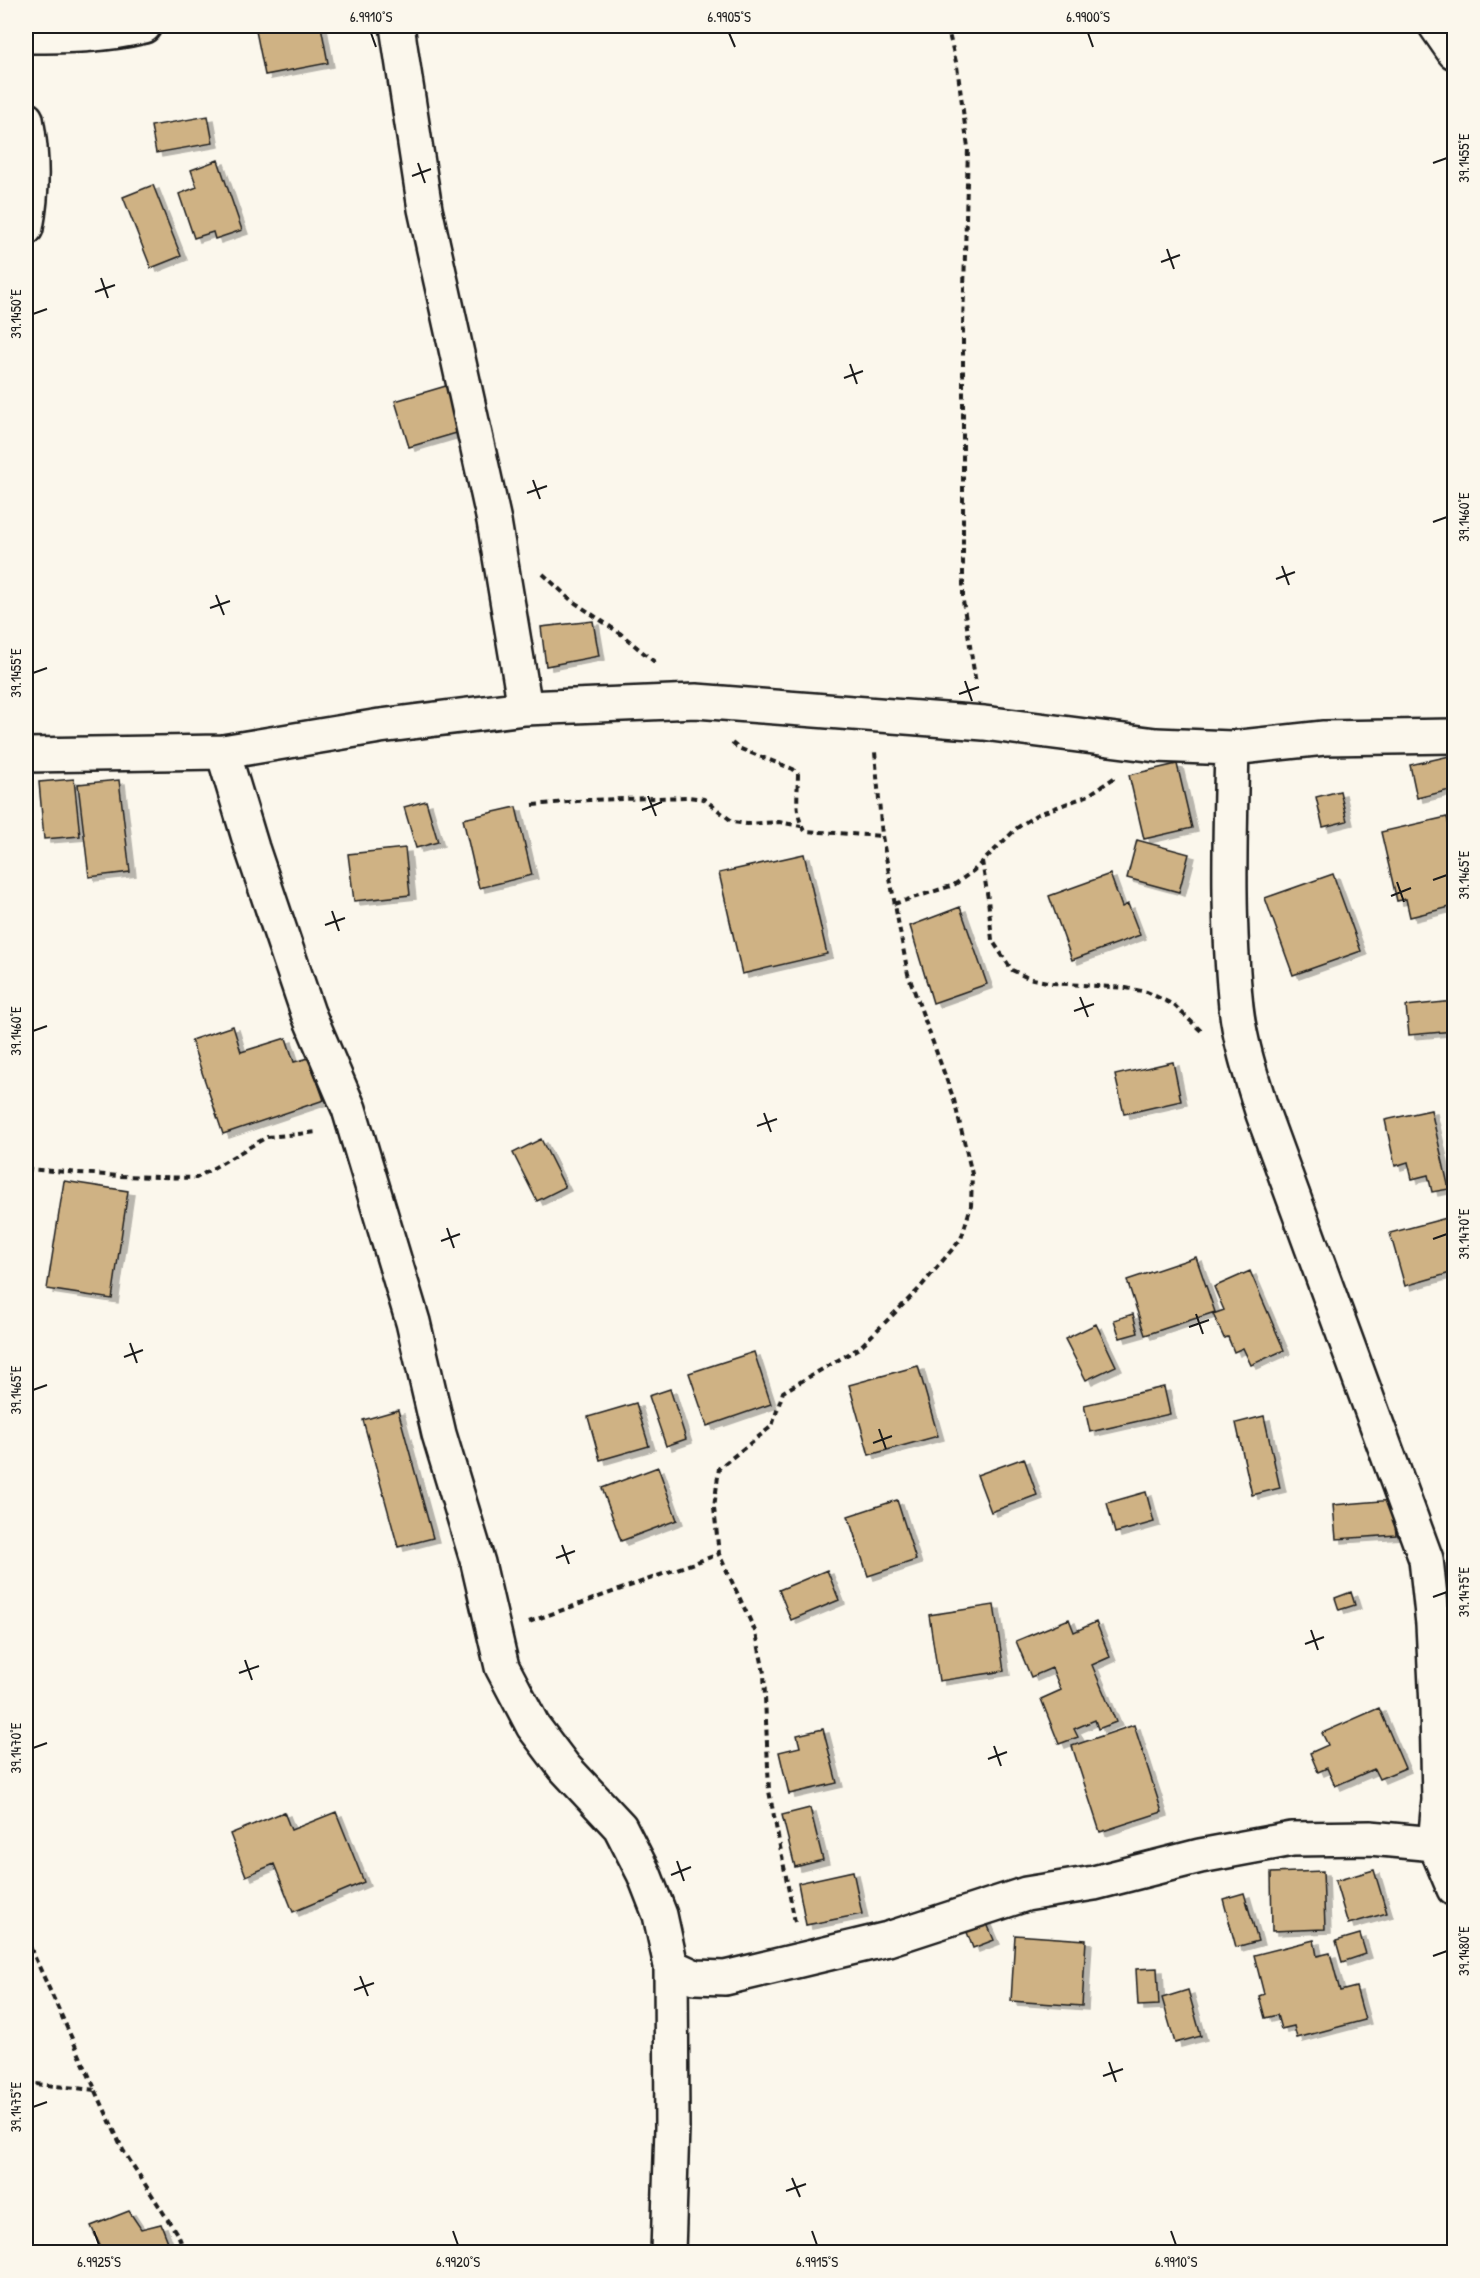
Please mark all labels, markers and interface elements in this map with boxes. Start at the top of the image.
text: 6.9910°S [350,6,392,27]
text: 6.9905°S [707,6,751,27]
text: 6.9900°S [1066,6,1110,27]
text: 39.1455°E [1453,133,1474,183]
text: 39.1450°E [5,289,26,339]
text: 39.1460°E [1453,492,1474,542]
text: 39.1455°E [5,648,26,698]
text: 39.1465°E [1453,850,1474,899]
text: 39.1460°E [5,1006,26,1056]
text: 39.1470°E [1453,1208,1474,1259]
text: 39.1465°E [5,1365,26,1414]
text: 39.1475°E [1453,1566,1474,1617]
text: 39.1470°E [5,1722,26,1773]
text: 39.1480°E [1453,1926,1474,1976]
text: 39.1475°E [5,2081,26,2132]
text: 6.9925°S [77,2251,121,2272]
text: 6.9920°S [436,2251,480,2272]
text: 6.9915°S [796,2251,838,2272]
text: 6.9910°S [1155,2251,1197,2272]

